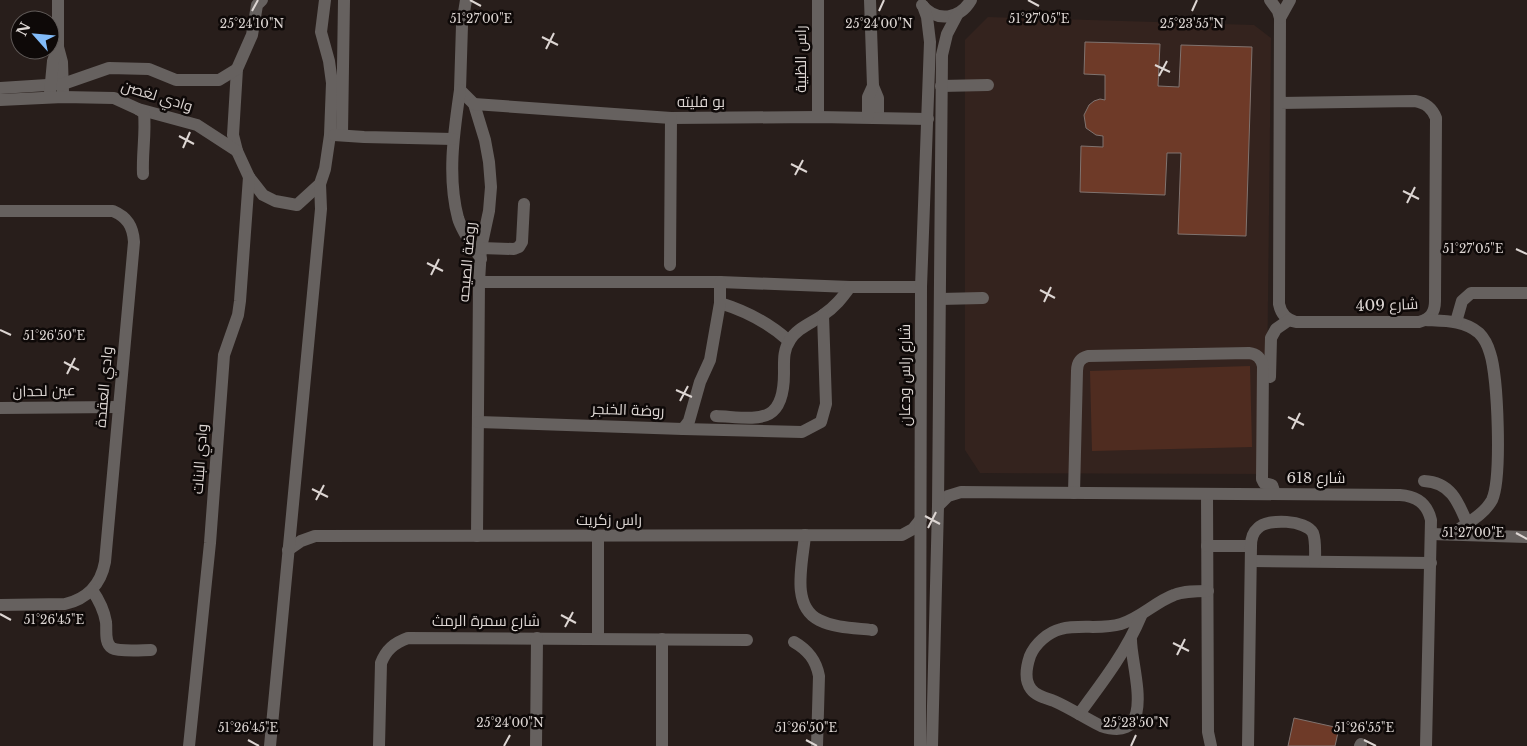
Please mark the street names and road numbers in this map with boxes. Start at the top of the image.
street label: راس الظبية [791,25,811,93]
street label: وادي لغصن [118,76,195,118]
street label: بو فليته [677,92,725,111]
street label: روضة الصيحه [454,221,479,303]
street label: شارع 409 [1355,294,1419,317]
street label: شارع راس ودعان [895,324,916,426]
street label: وادي العقدة [90,346,119,429]
street label: عين لحدان [12,380,76,402]
street label: روضة الخنجر [590,399,665,420]
street label: وادي البنات [188,423,214,495]
street label: شارع 618 [1287,468,1345,489]
street label: راس زكريت [576,510,642,530]
street label: شارع سمرة الرمث [432,611,540,632]

